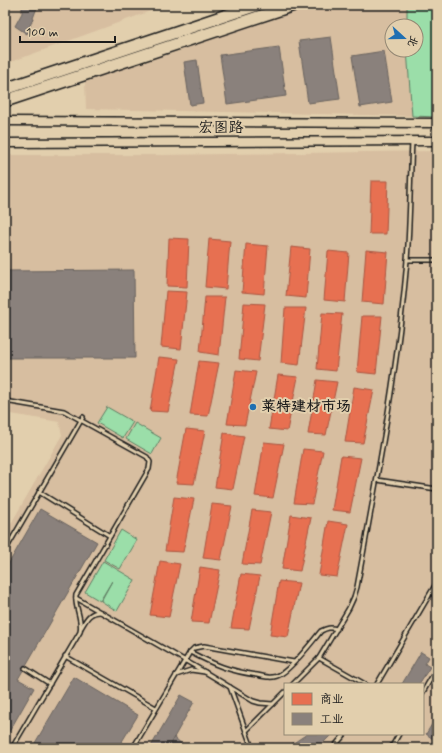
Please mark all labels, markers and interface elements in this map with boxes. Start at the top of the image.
scale bar [20,18,115,44]
north arrow [384,18,424,58]
text: 100 m [26,25,58,41]
text: 北 [404,34,421,49]
street label: 宏图路 [198,118,244,138]
place label: 莱特建材市场 [261,397,351,417]
marker: 莱特建材市场 [248,402,258,412]
legend [284,683,424,735]
text: 商业 [320,692,344,708]
text: 工业 [320,712,344,728]

